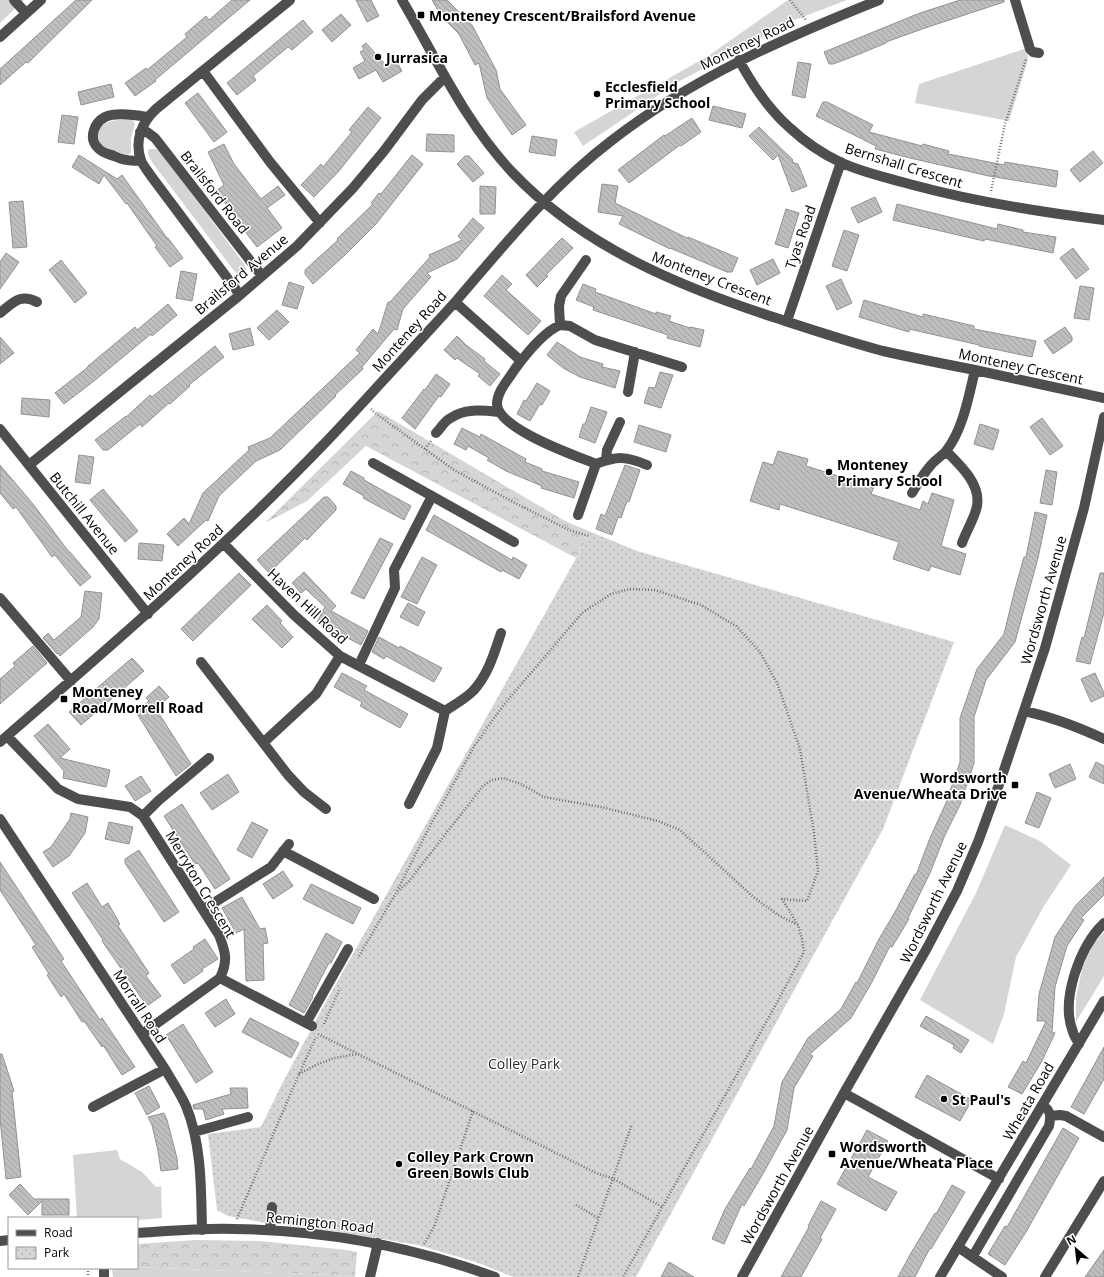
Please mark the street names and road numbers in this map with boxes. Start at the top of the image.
street label: Monteney Road [697,12,797,74]
street label: Bernshall Crescent [843,138,965,192]
street label: Brailsford Road [176,146,254,238]
street label: Tyas Road [780,203,820,271]
street label: Brailsford Avenue [190,229,292,319]
street label: Monteney Crescent [649,246,775,310]
street label: Monteney Road [367,286,451,376]
street label: Monteney Crescent [957,344,1085,388]
street label: Butchill Avenue [46,468,124,558]
street label: Monteney Road [139,520,227,604]
street label: Wordsworth Avenue [1016,533,1071,667]
street label: Haven Hill Road [264,564,352,648]
street label: Merryton Crescent [161,827,241,941]
street label: Wordsworth Avenue [895,838,971,966]
street label: Morrall Road [109,965,171,1047]
street label: Wheata Road [998,1059,1058,1143]
street label: Wordsworth Avenue [736,1122,818,1248]
street label: Remington Road [265,1207,375,1237]

